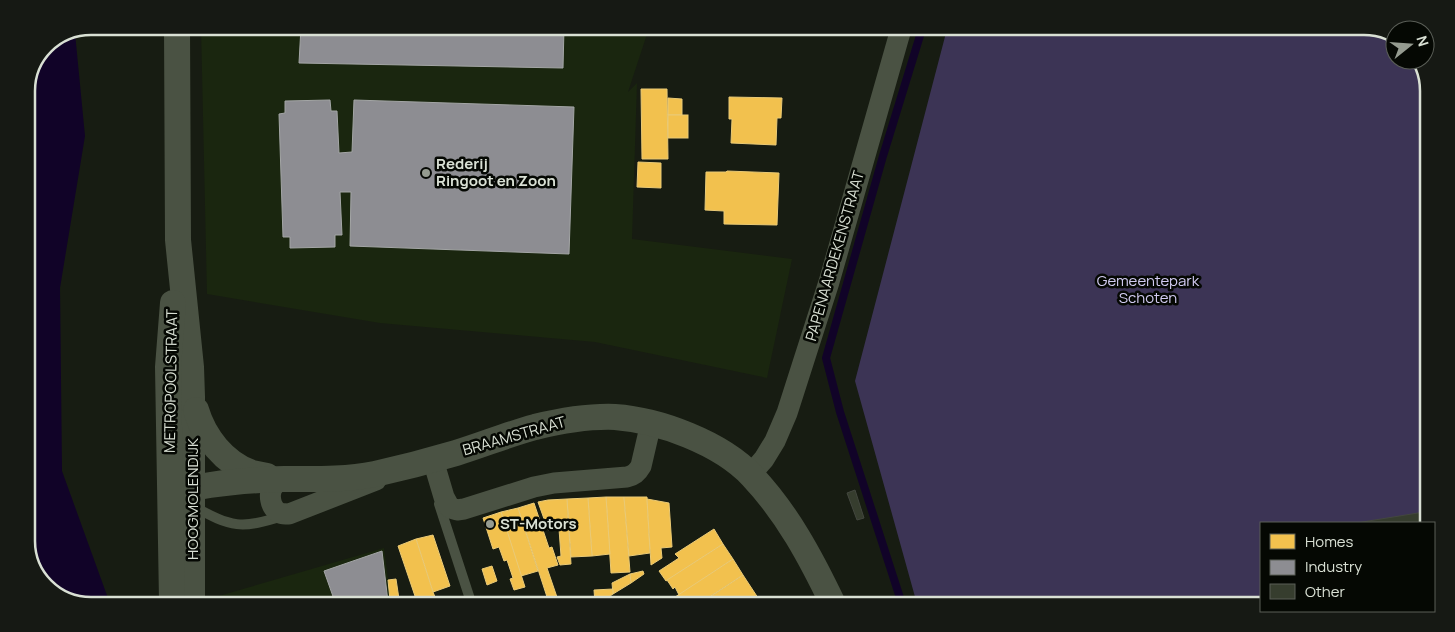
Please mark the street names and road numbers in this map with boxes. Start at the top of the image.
street label: PAPENAARDEKENSTRAAT [800,168,869,343]
street label: METROPOOLSTRAAT [159,309,182,453]
street label: BRAAMSTRAAT [460,411,568,460]
street label: HOOGMOLENDIJK [182,438,203,560]

